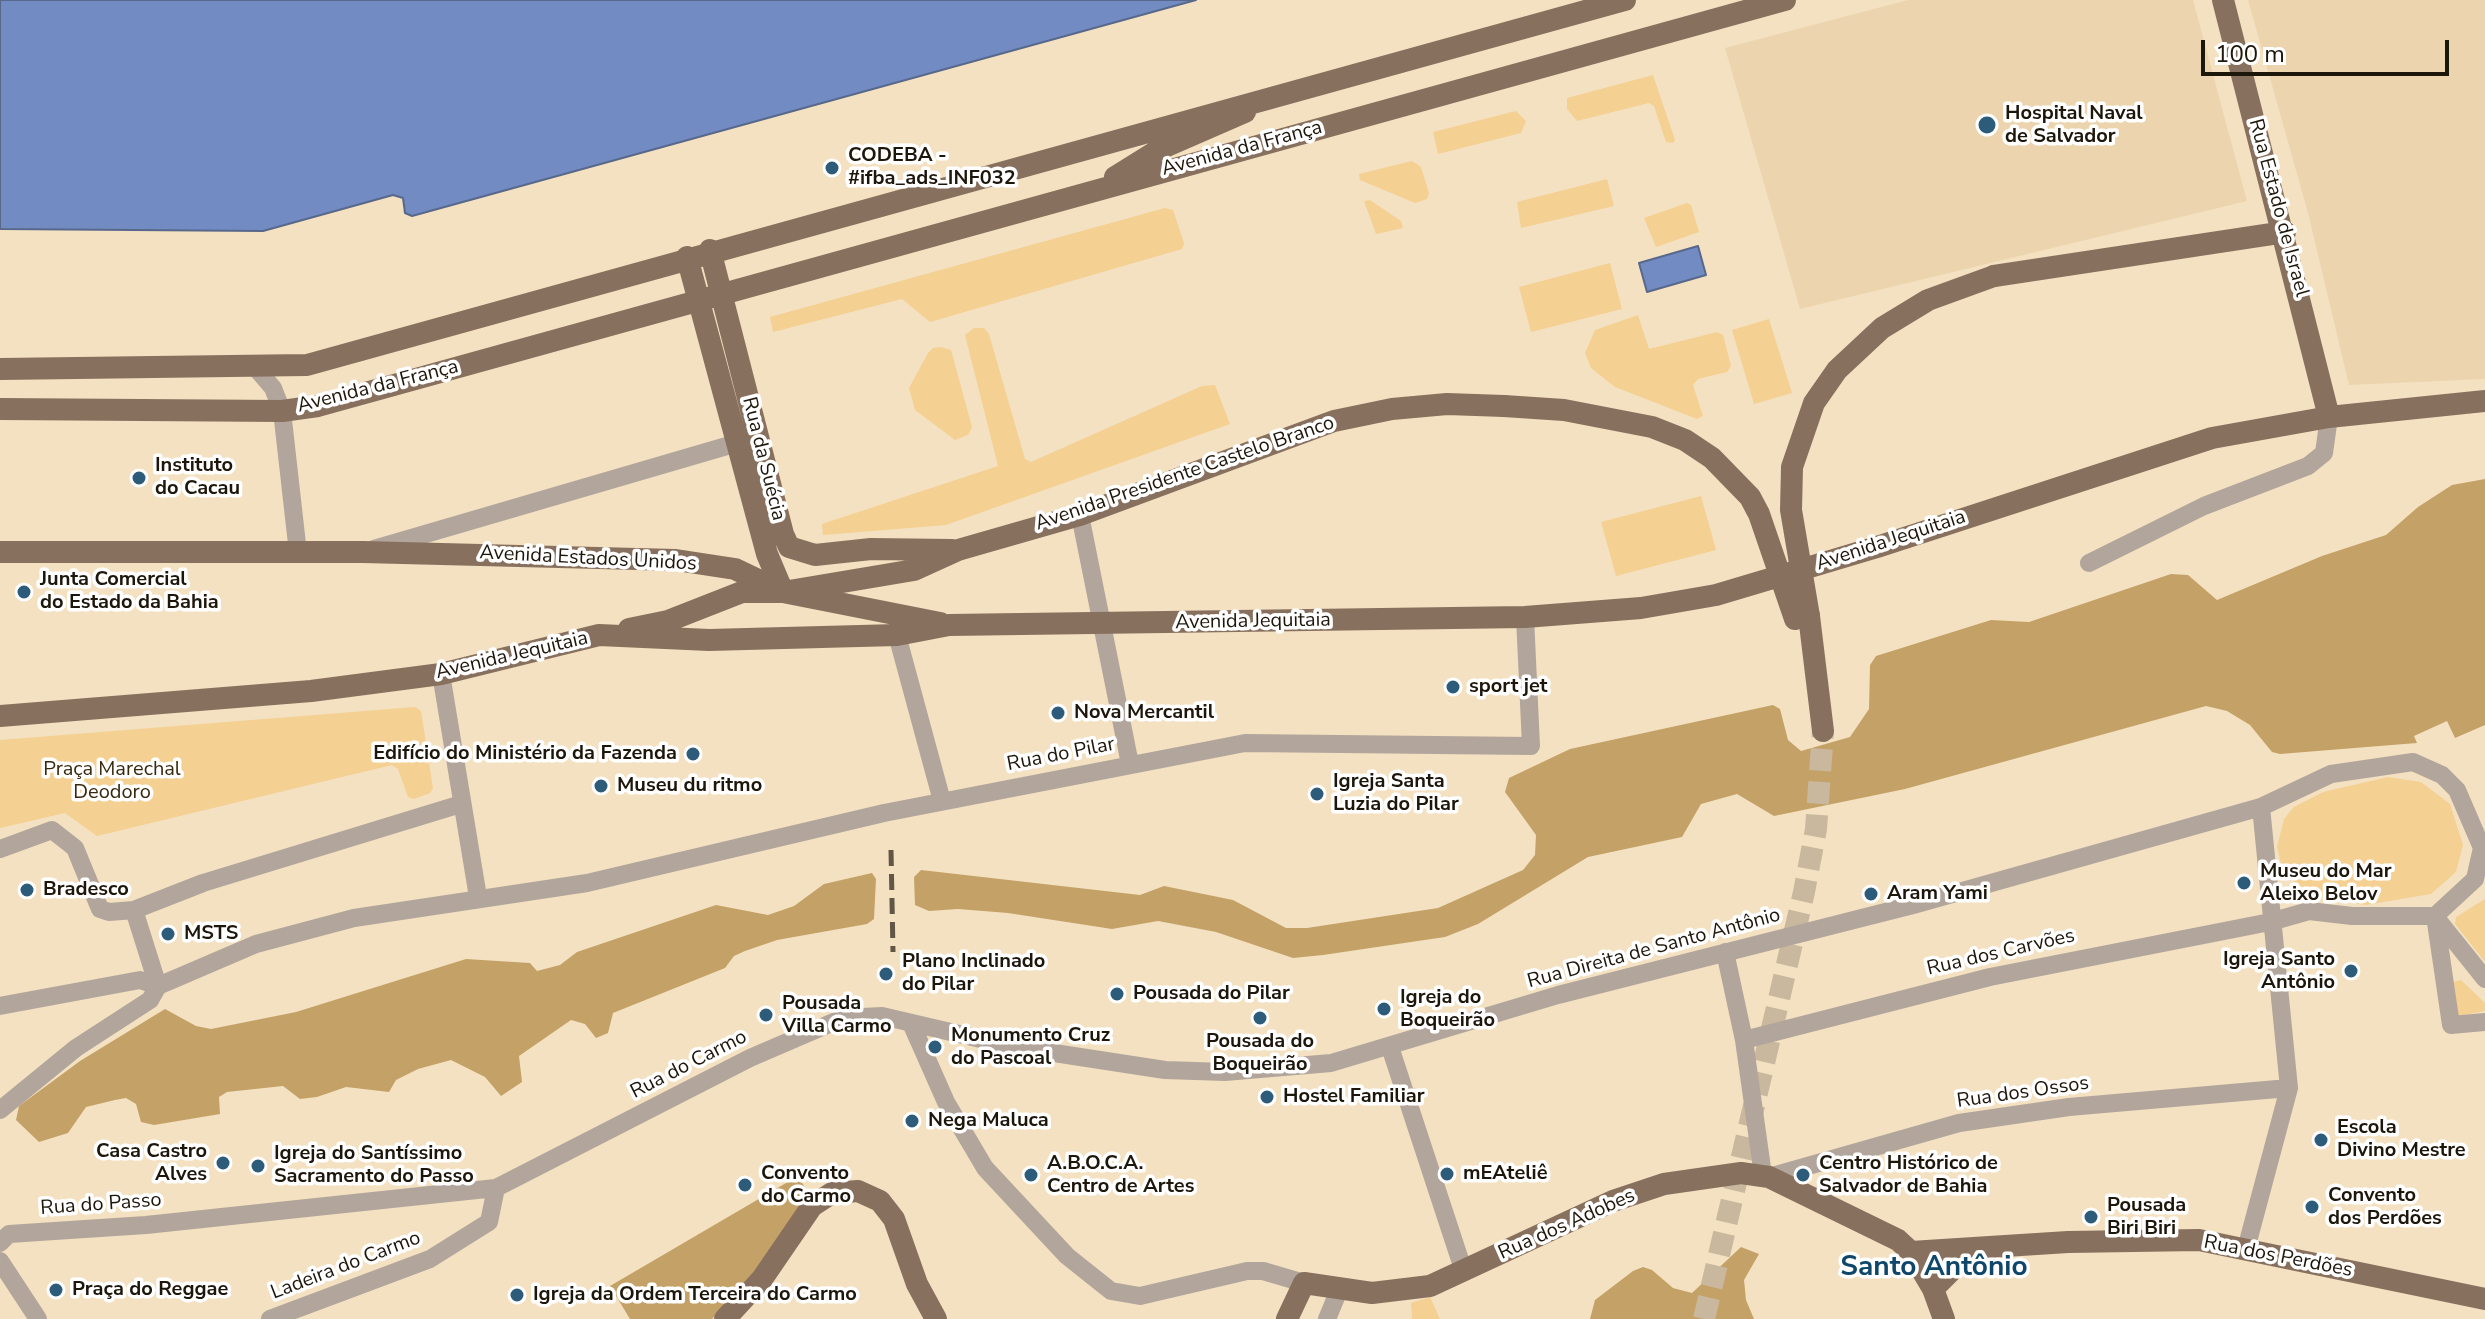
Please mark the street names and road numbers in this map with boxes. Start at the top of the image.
street label: Avenida da França [1159,116,1325,182]
street label: Rua Estado de Israel [2243,116,2313,300]
street label: Avenida da França [295,355,461,419]
street label: Rua da Suécia [736,395,790,523]
street label: Avenida Presidente Castelo Branco [1032,411,1338,537]
street label: Avenida Jequitaia [1813,506,1969,576]
street label: Avenida Estados Unidos [479,541,697,577]
street label: Avenida Jequitaia [1175,609,1331,635]
street label: Avenida Jequitaia [433,627,591,685]
street label: Rua do Pilar [1005,733,1117,777]
street label: Rua Direita de Santo Antônio [1525,904,1783,994]
street label: Rua dos Carvões [1925,924,2077,982]
street label: Rua do Carmo [627,1025,751,1105]
street label: Rua dos Ossos [1955,1072,2091,1114]
street label: Rua dos Adobes [1495,1184,1639,1266]
street label: Rua do Passo [40,1189,162,1221]
street label: Ladeira do Carmo [268,1226,424,1306]
street label: Rua dos Perdões [2202,1231,2354,1283]

